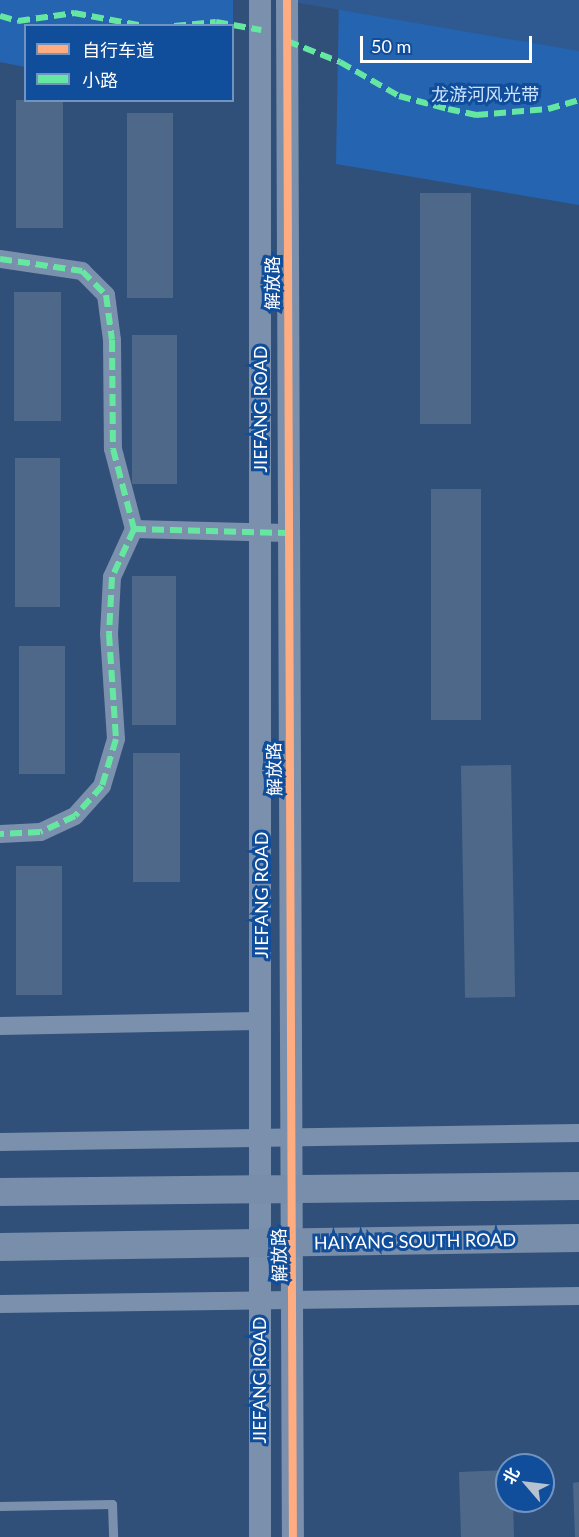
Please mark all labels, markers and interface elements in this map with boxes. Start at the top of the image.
legend [24,24,234,102]
scale bar [363,24,536,62]
text: 50 m [371,35,411,57]
text: 自行车道 [82,39,154,61]
text: 小路 [82,69,118,91]
park label: 龙游河风光带 [431,83,539,105]
street label: 解放路 [261,256,283,310]
street label: JIEFANG ROAD [249,346,271,472]
street label: 解放路 [263,742,285,796]
street label: JIEFANG ROAD [250,832,272,958]
street label: 解放路 [268,1228,290,1282]
street label: HAIYANG SOUTH ROAD [314,1228,516,1254]
street label: JIEFANG ROAD [248,1317,270,1443]
north arrow [495,1453,555,1513]
text: 北 [498,1464,523,1487]

